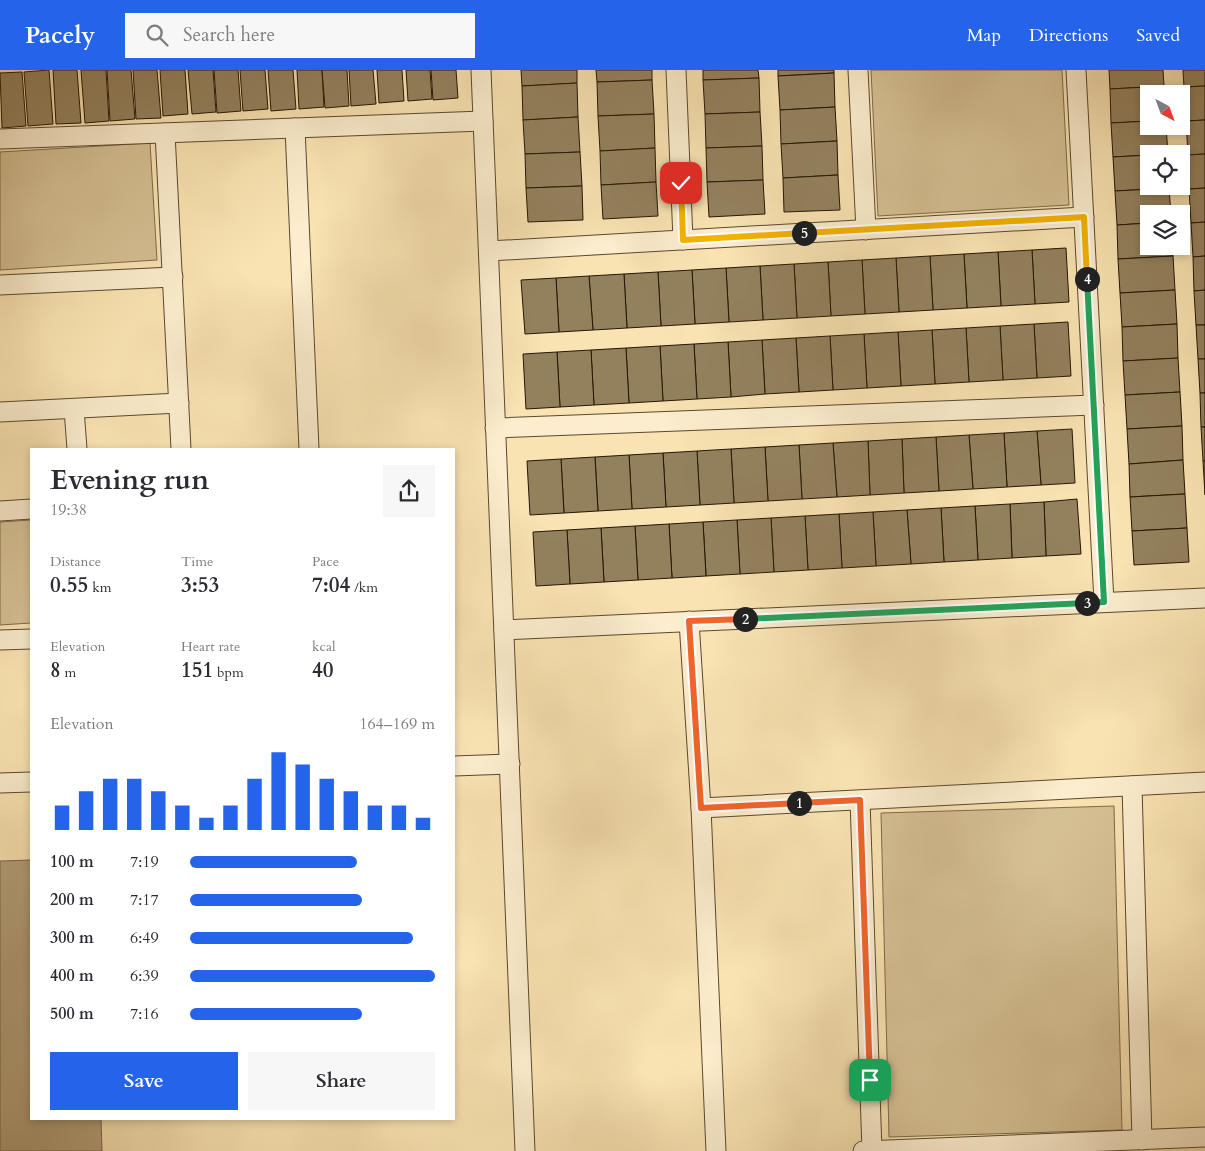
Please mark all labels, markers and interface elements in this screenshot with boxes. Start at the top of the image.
search box [125,13,475,58]
text: Pacely [25,19,95,52]
icon: search [143,21,171,49]
text: Search here [183,22,275,48]
text: Map [967,23,1001,48]
text: Directions [1029,23,1108,48]
text: Saved [1136,23,1180,48]
north arrow [1140,85,1190,135]
map controls [1140,85,1190,255]
button: locate [1140,145,1190,195]
pin [660,162,702,204]
icon: check [667,169,695,197]
button: layers [1140,205,1190,255]
pin: 5 [792,220,816,246]
text: 5 [801,224,808,243]
pin: 4 [1074,266,1100,292]
text: 4 [1084,270,1091,289]
text: Evening run [50,461,209,499]
button: share [383,465,435,517]
text: 19:38 [50,499,87,521]
text: Distance [50,552,101,571]
text: Time [181,552,213,571]
text: Pace [312,552,339,571]
text: 0.55 [50,571,88,600]
text: 3:53 [181,571,219,600]
text: 7:04 [312,571,350,600]
text: km [88,578,111,597]
text: /km [350,578,378,597]
pin: 3 [1074,590,1100,616]
text: 3 [1084,594,1091,613]
pin: 2 [732,606,758,632]
text: 2 [742,610,749,629]
text: Elevation [50,637,106,656]
text: Heart rate [181,637,240,656]
text: kcal [312,637,336,656]
text: 8 [50,656,61,685]
text: 151 [181,656,213,685]
text: 40 [312,656,334,685]
text: m [61,663,76,682]
text: bpm [213,663,244,682]
text: Elevation [50,713,114,735]
text: 164–169 m [359,713,435,735]
pin: 1 [786,790,812,816]
text: 1 [796,794,803,813]
text: 100 m [50,851,94,873]
text: 7:19 [130,851,159,873]
text: 200 m [50,889,94,911]
text: 7:17 [130,889,159,911]
text: 300 m [50,927,94,949]
text: 6:49 [130,927,159,949]
text: 400 m [50,965,94,987]
text: 6:39 [130,965,159,987]
text: 500 m [50,1003,94,1025]
text: 7:16 [130,1003,159,1025]
button: Save [50,1052,238,1110]
button: Share [248,1052,435,1110]
pin [849,1059,891,1101]
icon: arrive [856,1066,884,1094]

